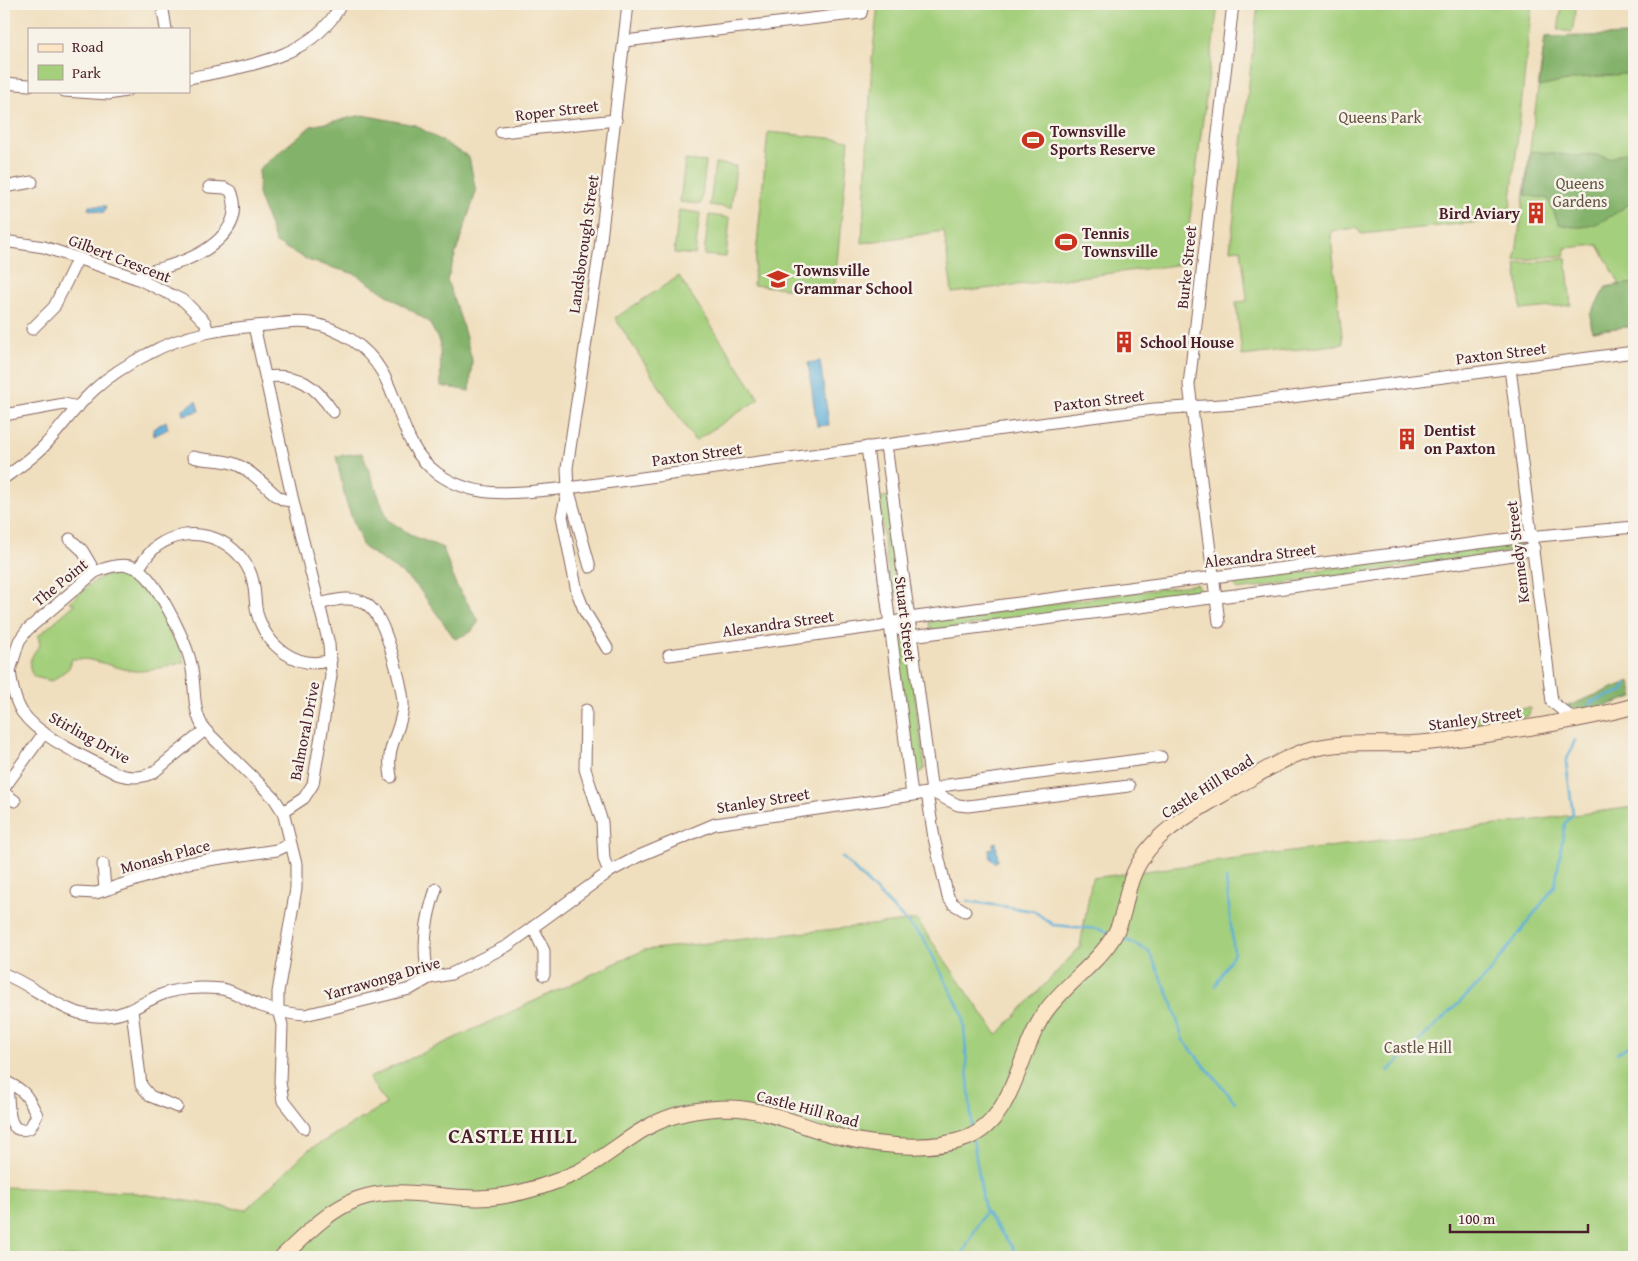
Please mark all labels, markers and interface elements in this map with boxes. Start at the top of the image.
legend [28,28,190,92]
text: Road [72,36,103,57]
text: Park [72,62,101,83]
street label: Roper Street [514,93,601,127]
park label: Queens Park [1338,105,1422,129]
place label: Townsville Sports Reserve [1050,119,1156,161]
sports icon: Townsville Sports Reserve [1020,127,1046,153]
park label: Queens Gardens [1553,171,1607,213]
street label: Landsborough Street [561,173,605,315]
building icon: Bird Aviary [1523,200,1549,226]
place label: Bird Aviary [1439,201,1521,225]
place label: Tennis Townsville [1082,221,1158,263]
street label: Burke Street [1170,224,1202,310]
street label: Gilbert Crescent [65,227,175,289]
sports icon: Tennis Townsville [1053,229,1079,255]
place label: Townsville Grammar School [794,258,913,300]
school or university icon: Townsville Grammar School [765,266,791,292]
building icon: School House [1111,329,1137,355]
place label: School House [1140,330,1234,354]
street label: Paxton Street [1454,335,1548,370]
street label: Paxton Street [1052,382,1146,417]
place label: Dentist on Paxton [1424,418,1496,460]
building icon: Dentist on Paxton [1394,426,1420,452]
street label: Paxton Street [650,436,744,472]
street label: Kennedy Street [1499,499,1535,605]
street label: Alexandra Street [1203,536,1318,574]
street label: The Point [27,552,93,612]
street label: Stuart Street [889,575,923,663]
street label: Alexandra Street [721,603,836,643]
street label: Balmoral Drive [283,679,325,783]
street label: Stanley Street [1427,700,1524,736]
street label: Stirling Drive [45,705,135,769]
street label: Castle Hill Road [1156,748,1258,824]
street label: Stanley Street [715,781,812,819]
street label: Monash Place [117,833,213,879]
street label: Yarrawonga Drive [321,950,443,1006]
park label: Castle Hill [1384,1035,1452,1059]
street label: Castle Hill Road [754,1083,862,1133]
district label: CASTLE HILL [448,1120,578,1151]
scale bar [1450,1201,1588,1233]
text: 100 m [1458,1208,1496,1229]

